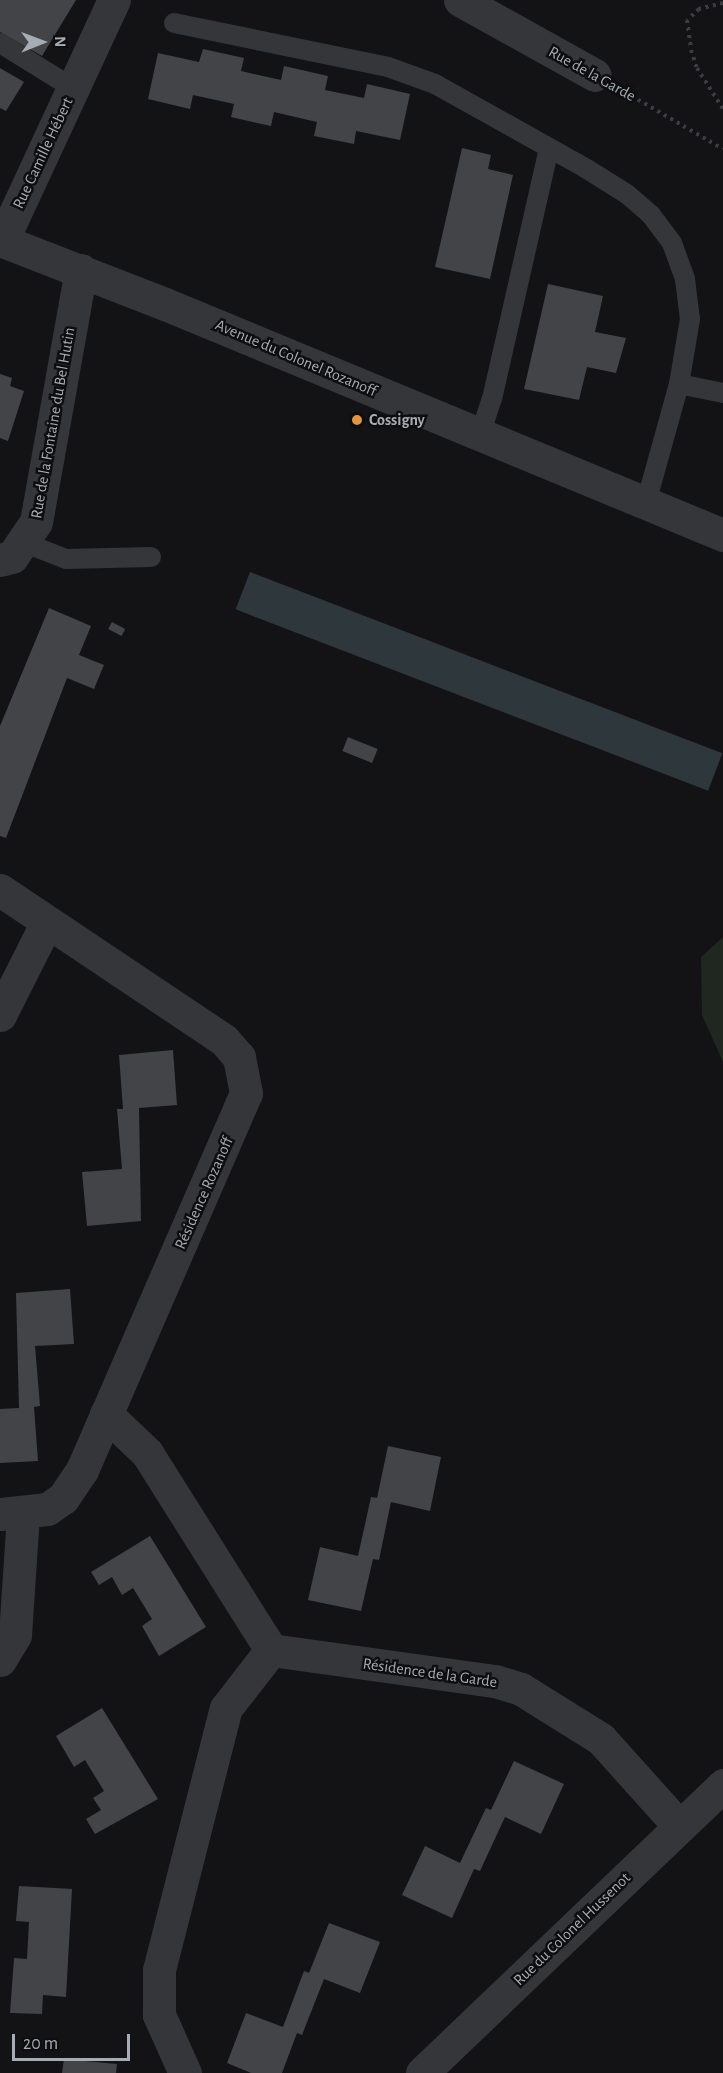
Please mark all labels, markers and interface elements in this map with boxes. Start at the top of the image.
north arrow [12,12,72,72]
text: N [52,36,68,47]
street label: Rue de la Garde [545,42,639,106]
street label: Rue Camille Hébert [9,94,77,212]
street label: Avenue du Colonel Rozanoff [212,315,380,401]
street label: Rue de la Fontaine du Bel Hutin [27,326,79,520]
place label: Cossigny [369,410,425,430]
marker: Cossigny [350,413,364,427]
street label: Résidence Rozanoff [171,1134,237,1252]
street label: Résidence de la Garde [362,1654,498,1692]
street label: Rue du Colonel Hussenot [510,1868,634,1990]
scale bar [15,2022,134,2060]
text: 20 m [23,2035,58,2053]

